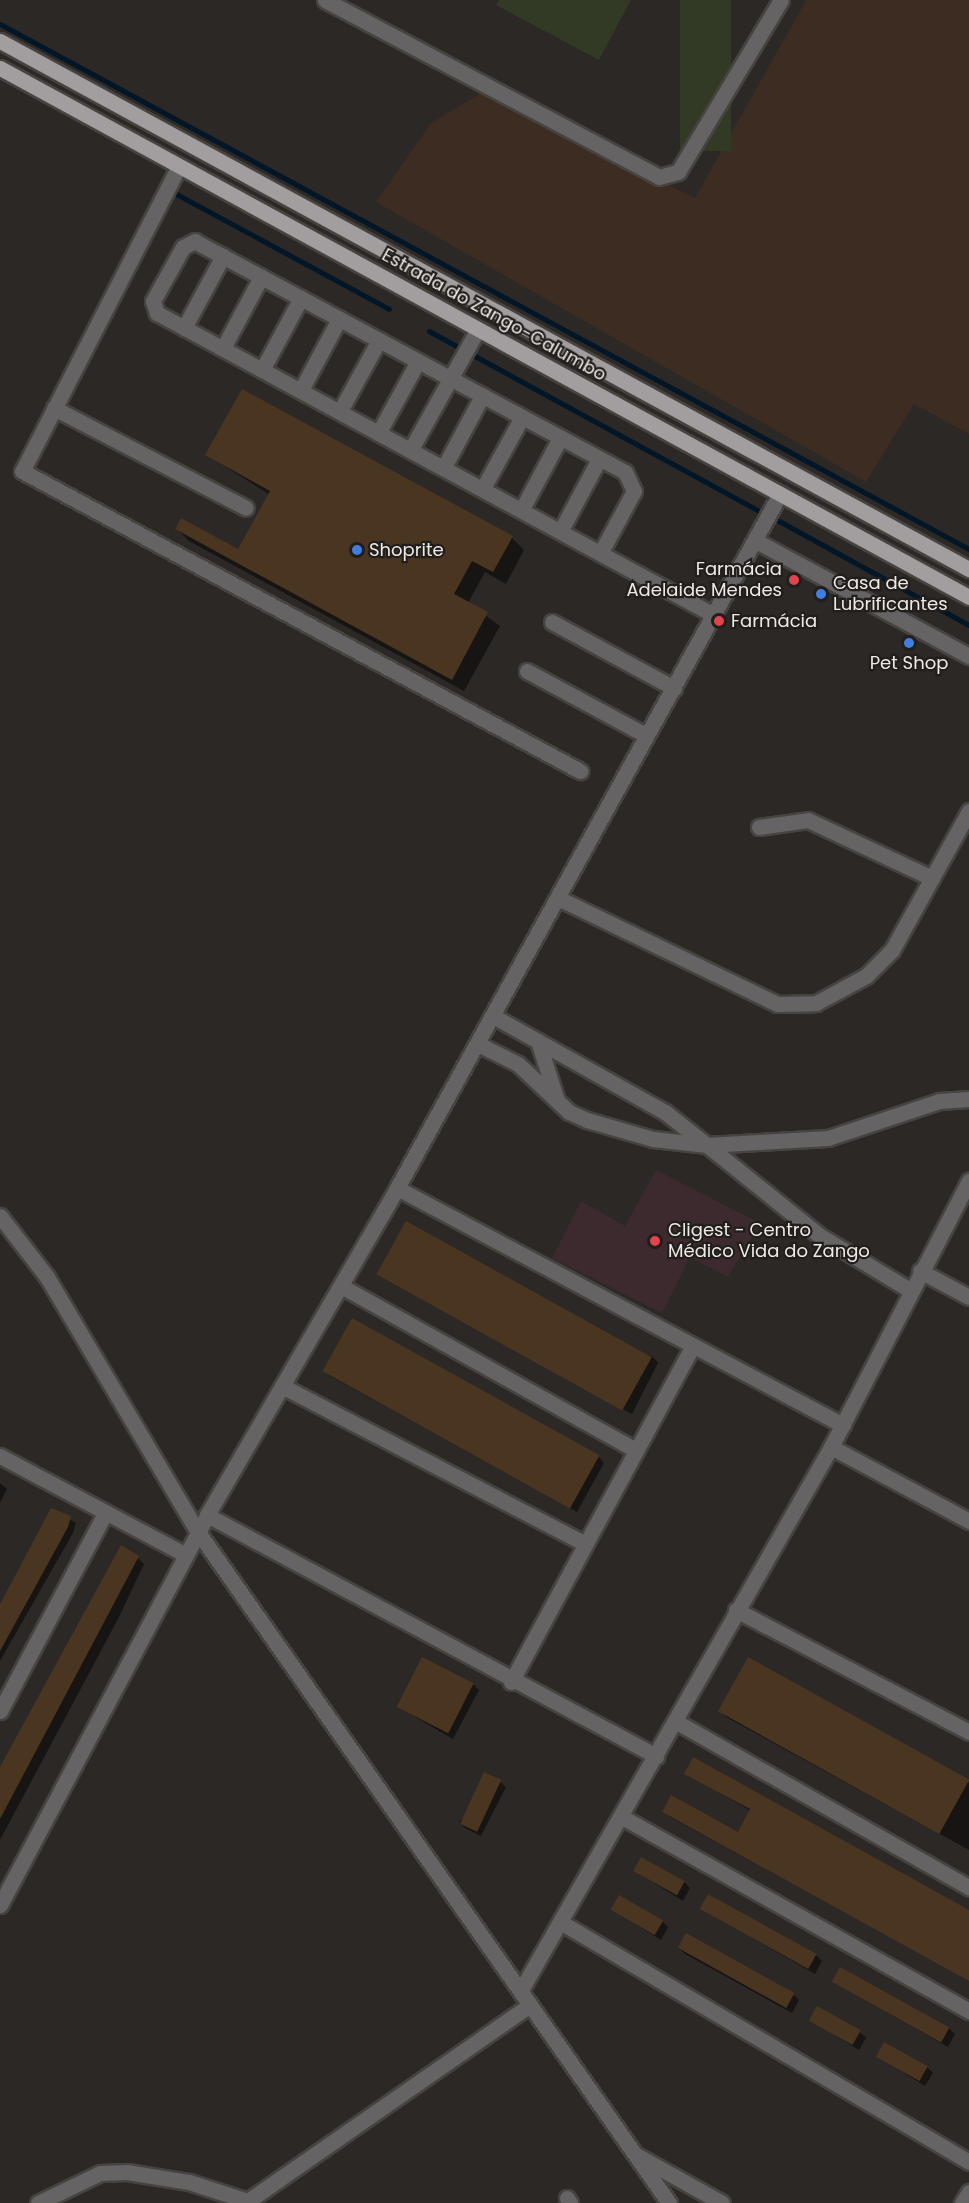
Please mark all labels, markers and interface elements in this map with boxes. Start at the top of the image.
street label: Estrada do Zango-Calumbo [378,244,610,386]
place label: Shoprite [369,539,444,561]
marker: Shoprite [350,543,364,557]
place label: Farmácia Adelaide Mendes [626,559,782,602]
marker: Farmácia Adelaide Mendes [787,573,801,587]
place label: Casa de Lubrificantes [833,573,948,616]
marker: Casa de Lubrificantes [814,587,828,601]
place label: Farmácia [731,610,817,632]
marker: Farmácia [712,614,726,628]
marker: Pet Shop [902,636,916,650]
place label: Pet Shop [870,652,948,674]
place label: Cligest - Centro Médico Vida do Zango [668,1220,870,1262]
marker: Cligest - Centro Médico Vida do Zango [646,1232,664,1250]

